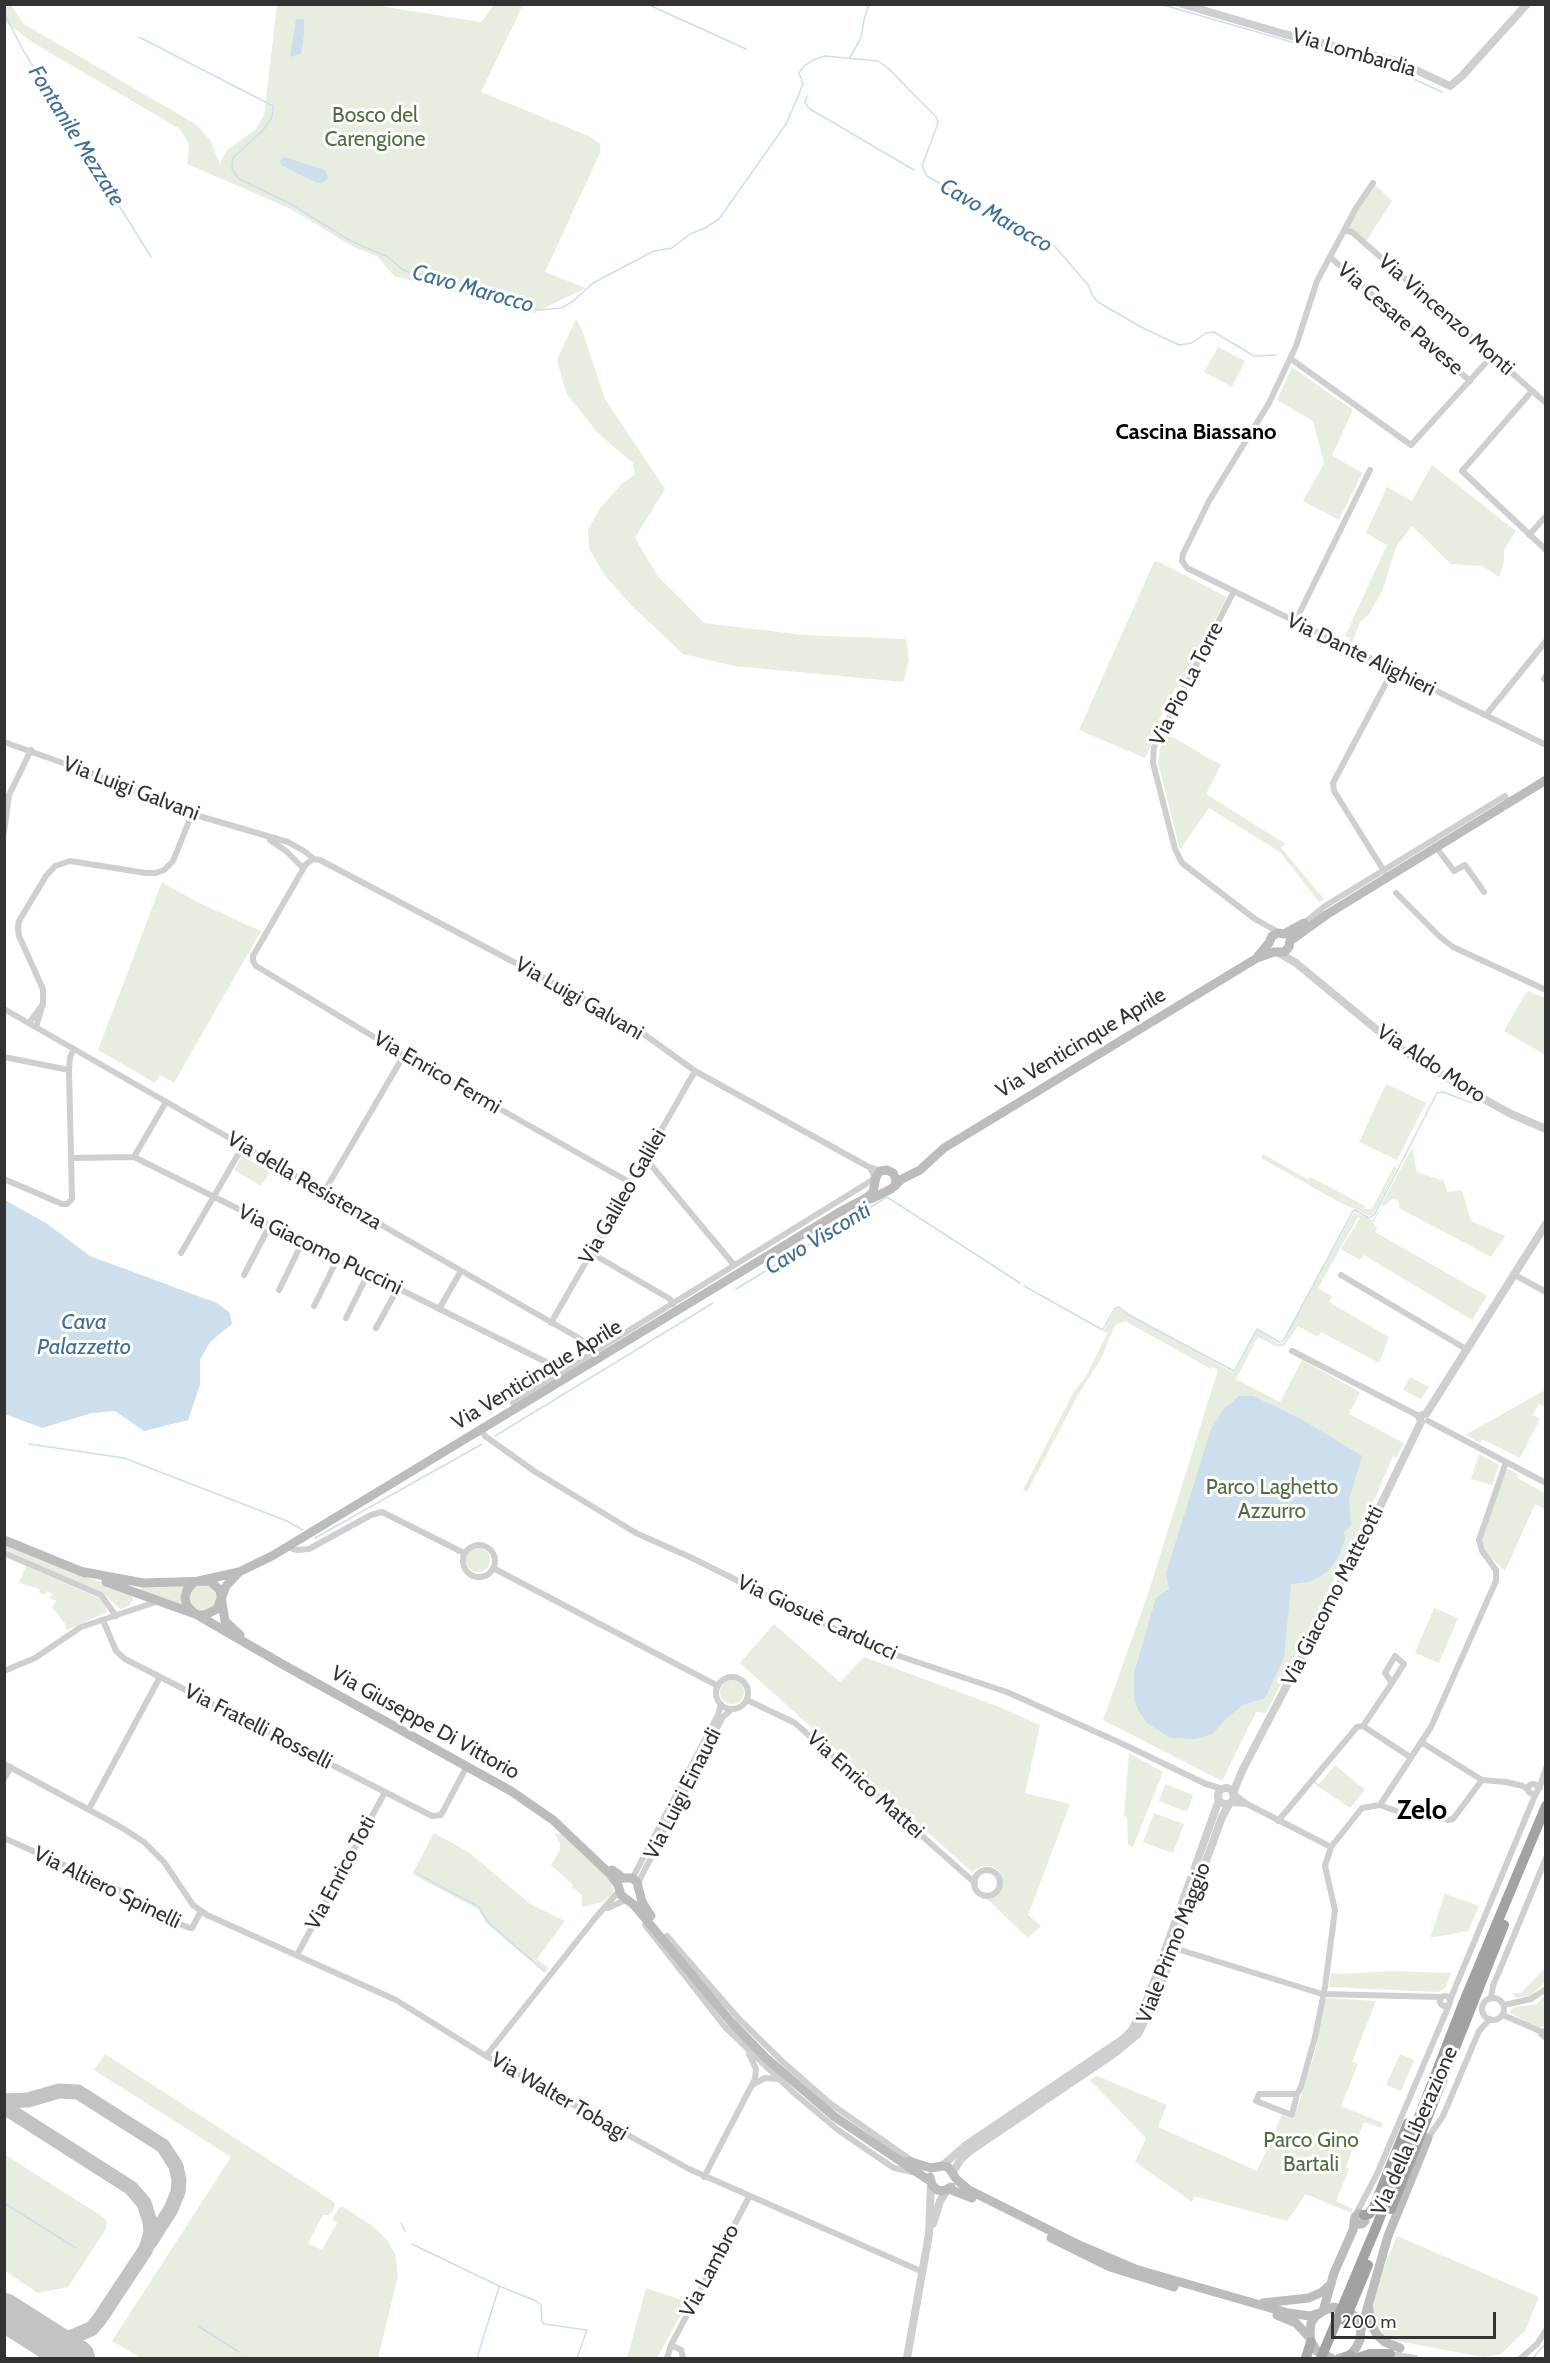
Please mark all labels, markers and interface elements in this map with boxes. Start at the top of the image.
street label: Via Lombardia [1289,23,1419,83]
water label: Fontanile Mezzate [22,61,130,211]
park label: Bosco del Carengione [324,103,426,153]
water label: Cavo Marocco [935,173,1057,259]
street label: Via Vincenzo Monti [1373,249,1519,381]
street label: Via Cesare Pavese [1332,257,1468,381]
water label: Cavo Marocco [409,259,537,319]
district label: Cascina Biassano [1115,420,1277,446]
street label: Via Dante Alighieri [1282,608,1440,702]
street label: Via Pio La Torre [1145,618,1229,750]
street label: Via Luigi Galvani [59,751,203,827]
street label: Via Luigi Galvani [510,952,648,1046]
street label: Via Venticinque Aprile [992,982,1170,1104]
street label: Via Aldo Moro [1372,1019,1490,1109]
street label: Via Enrico Fermi [369,1026,505,1120]
street label: Via Galileo Galilei [574,1125,672,1269]
street label: Via della Resistenza [222,1126,386,1236]
water label: Cavo Visconti [760,1197,876,1281]
street label: Via Giacomo Puccini [234,1199,406,1301]
water label: Cava Palazzetto [37,1310,131,1362]
street label: Via Venticinque Aprile [448,1314,626,1436]
park label: Parco Laghetto Azzurro [1206,1475,1338,1525]
street label: Via Giacomo Matteotti [1277,1502,1389,1690]
street label: Via Giosuè Carducci [733,1570,901,1666]
street label: Via Giuseppe Di Vittorio [326,1661,524,1785]
street label: Via Fratelli Rosselli [180,1679,336,1775]
street label: Via Luigi Einaudi [639,1724,727,1864]
street label: Via Enrico Mattei [801,1726,929,1844]
district label: Zelo [1397,1795,1447,1827]
street label: Via Enrico Toti [300,1812,382,1934]
street label: Via Altiero Spinelli [29,1841,185,1935]
street label: Viale Primo Maggio [1132,1859,1216,2027]
street label: Via della Liberazione [1366,2043,1464,2219]
street label: Via Walter Tobagi [486,2048,632,2146]
park label: Parco Gino Bartali [1263,2128,1359,2178]
street label: Via Lambro [675,2220,745,2322]
scale bar [1334,2300,1499,2338]
text: 200 m [1342,2311,1396,2333]

